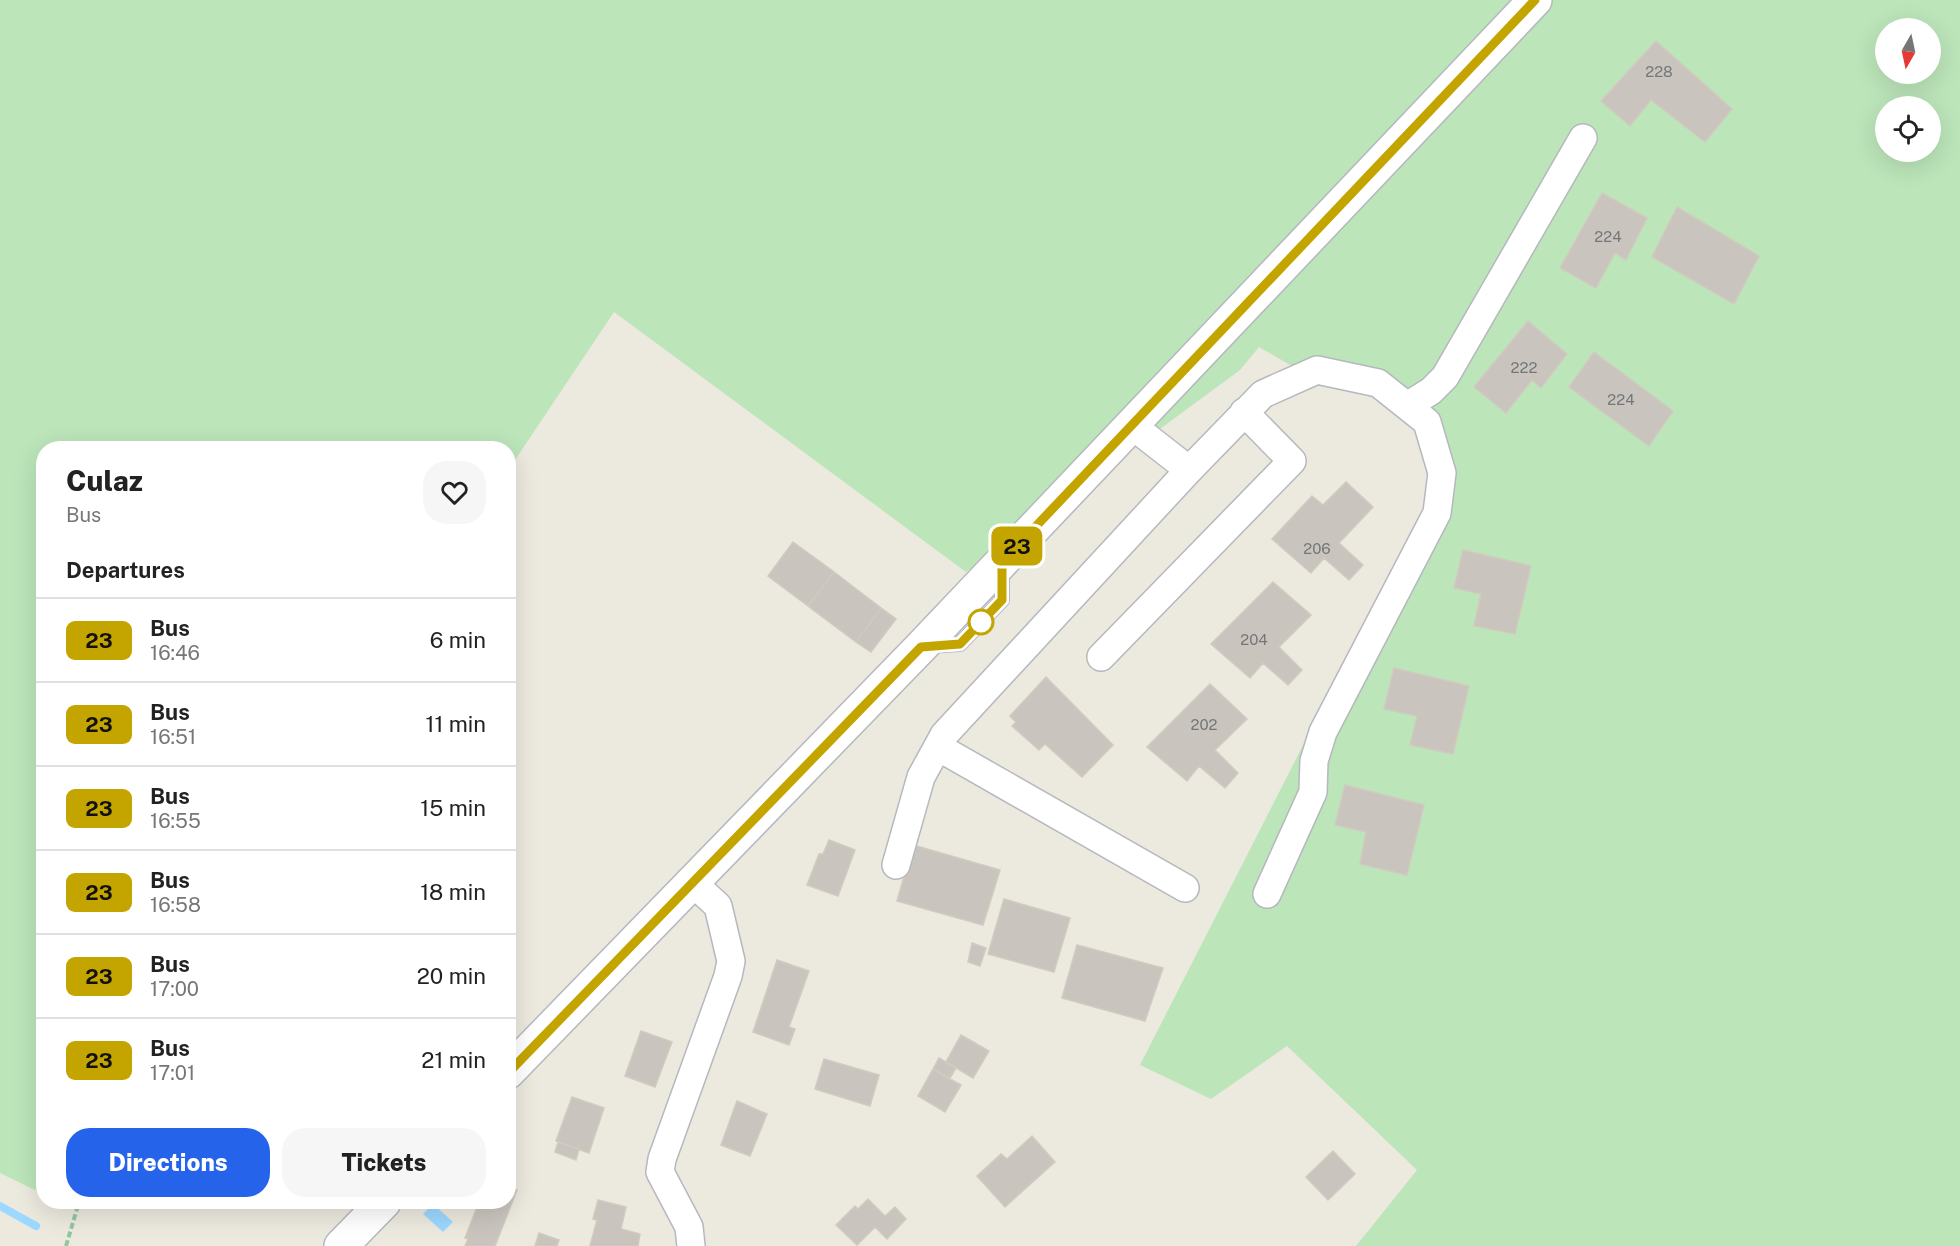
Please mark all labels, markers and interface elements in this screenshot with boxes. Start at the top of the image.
north arrow [1875,18,1941,84]
map controls [1875,18,1941,162]
house number: 228 [1645,63,1673,80]
button: locate [1875,96,1941,162]
house number: 224 [1594,228,1622,245]
house number: 222 [1511,359,1537,376]
house number: 224 [1607,391,1635,408]
button: heart [423,461,486,524]
text: Culaz [66,464,143,497]
text: Bus [66,503,101,527]
line badge: 23 [990,526,1044,566]
text: 23 [1003,534,1031,559]
house number: 206 [1303,540,1331,557]
text: Departures [66,557,185,583]
unlabelled marker [968,609,994,635]
text: Bus [150,615,190,641]
text: 6 min [430,627,486,653]
text: 23 [85,628,113,653]
house number: 204 [1240,631,1268,648]
text: 16:46 [150,641,200,665]
text: Bus [150,699,190,725]
text: 11 min [425,711,486,737]
text: 23 [85,712,113,737]
house number: 202 [1190,716,1218,733]
text: 16:51 [150,725,196,749]
text: Bus [150,783,190,809]
text: 15 min [420,795,486,821]
text: 23 [85,796,113,821]
text: 16:55 [150,809,201,833]
text: Bus [150,867,190,893]
text: 18 min [420,879,486,905]
text: 23 [85,880,113,905]
text: 16:58 [150,893,201,917]
text: Bus [150,951,190,977]
text: 20 min [417,963,486,989]
text: 23 [85,964,113,989]
text: 17:00 [150,977,199,1001]
text: Bus [150,1035,190,1061]
text: 21 min [421,1047,486,1073]
text: 23 [85,1048,113,1073]
text: 17:01 [150,1061,195,1085]
button: Directions [66,1128,270,1197]
button: Tickets [282,1128,486,1197]

